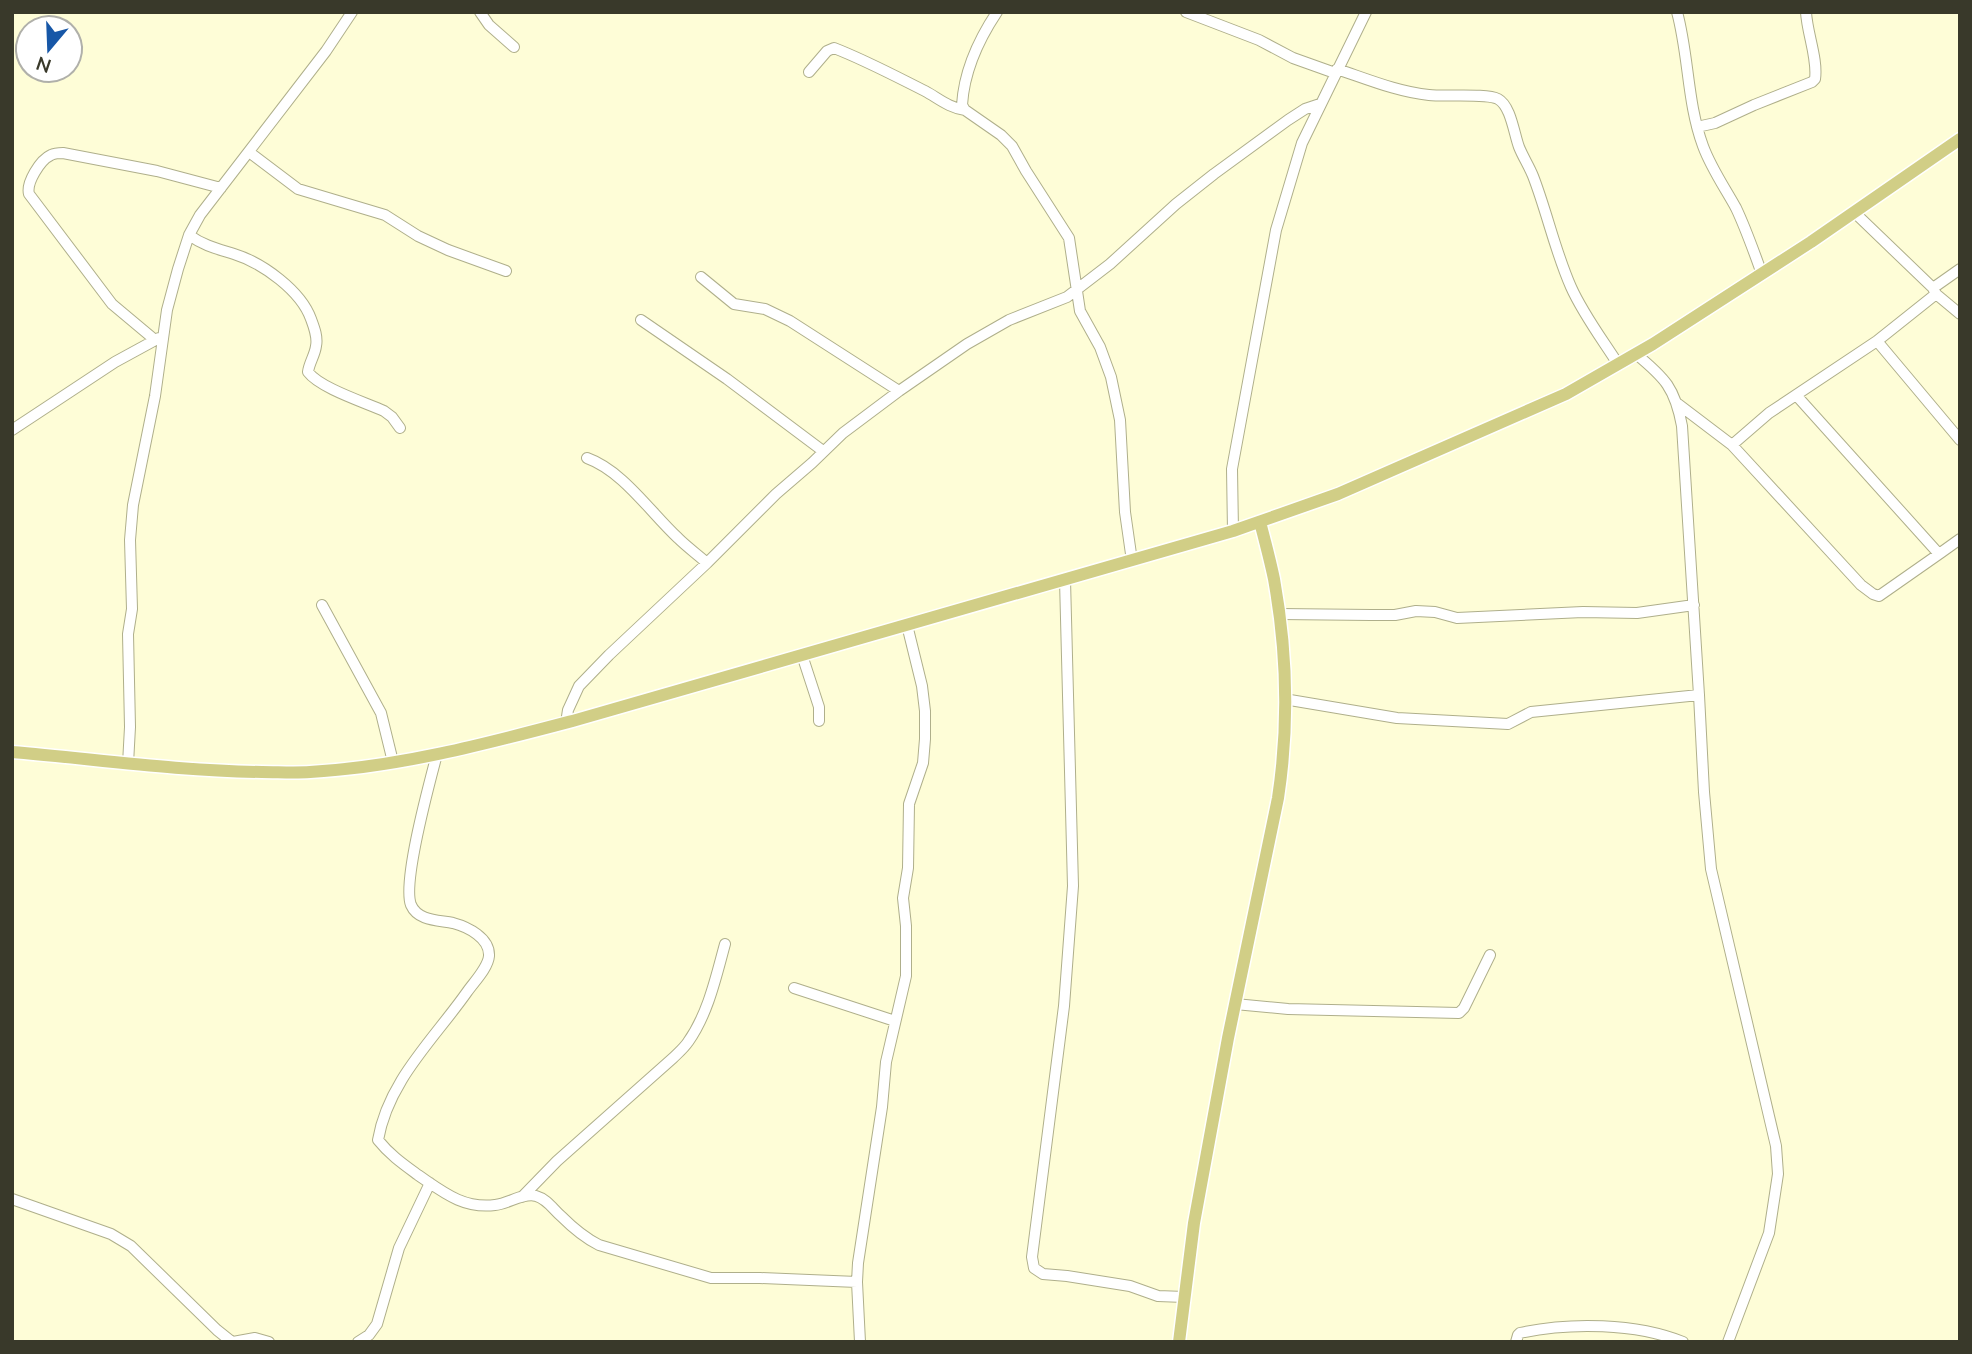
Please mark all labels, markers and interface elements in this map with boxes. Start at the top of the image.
north arrow [14,14,84,84]
text: N [33,50,55,79]

